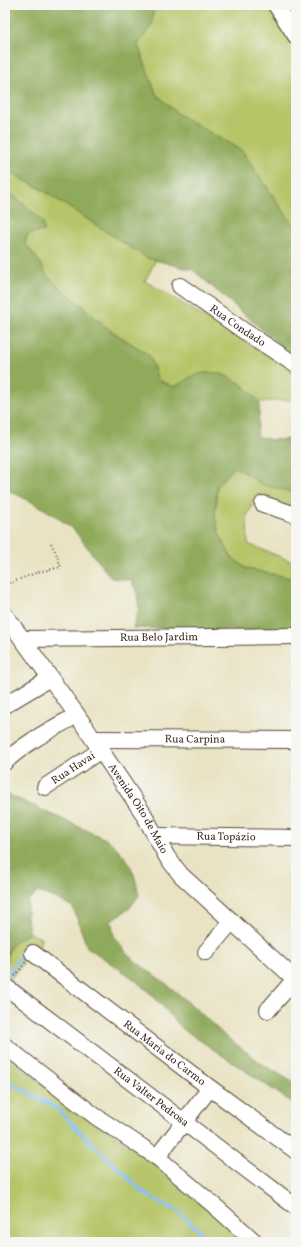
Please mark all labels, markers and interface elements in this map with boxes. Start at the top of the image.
street label: Rua Condado [206,301,268,351]
street label: Rua Belo Jardim [120,630,198,645]
street label: Rua Carpina [165,732,226,747]
street label: Rua Havaí [49,748,99,788]
street label: Avenida Oito de Maio [104,761,171,857]
street label: Rua Topázio [196,829,256,845]
street label: Rua Maria do Carmo [120,1017,209,1089]
street label: Rua Valter Pedrosa [110,1064,192,1131]

